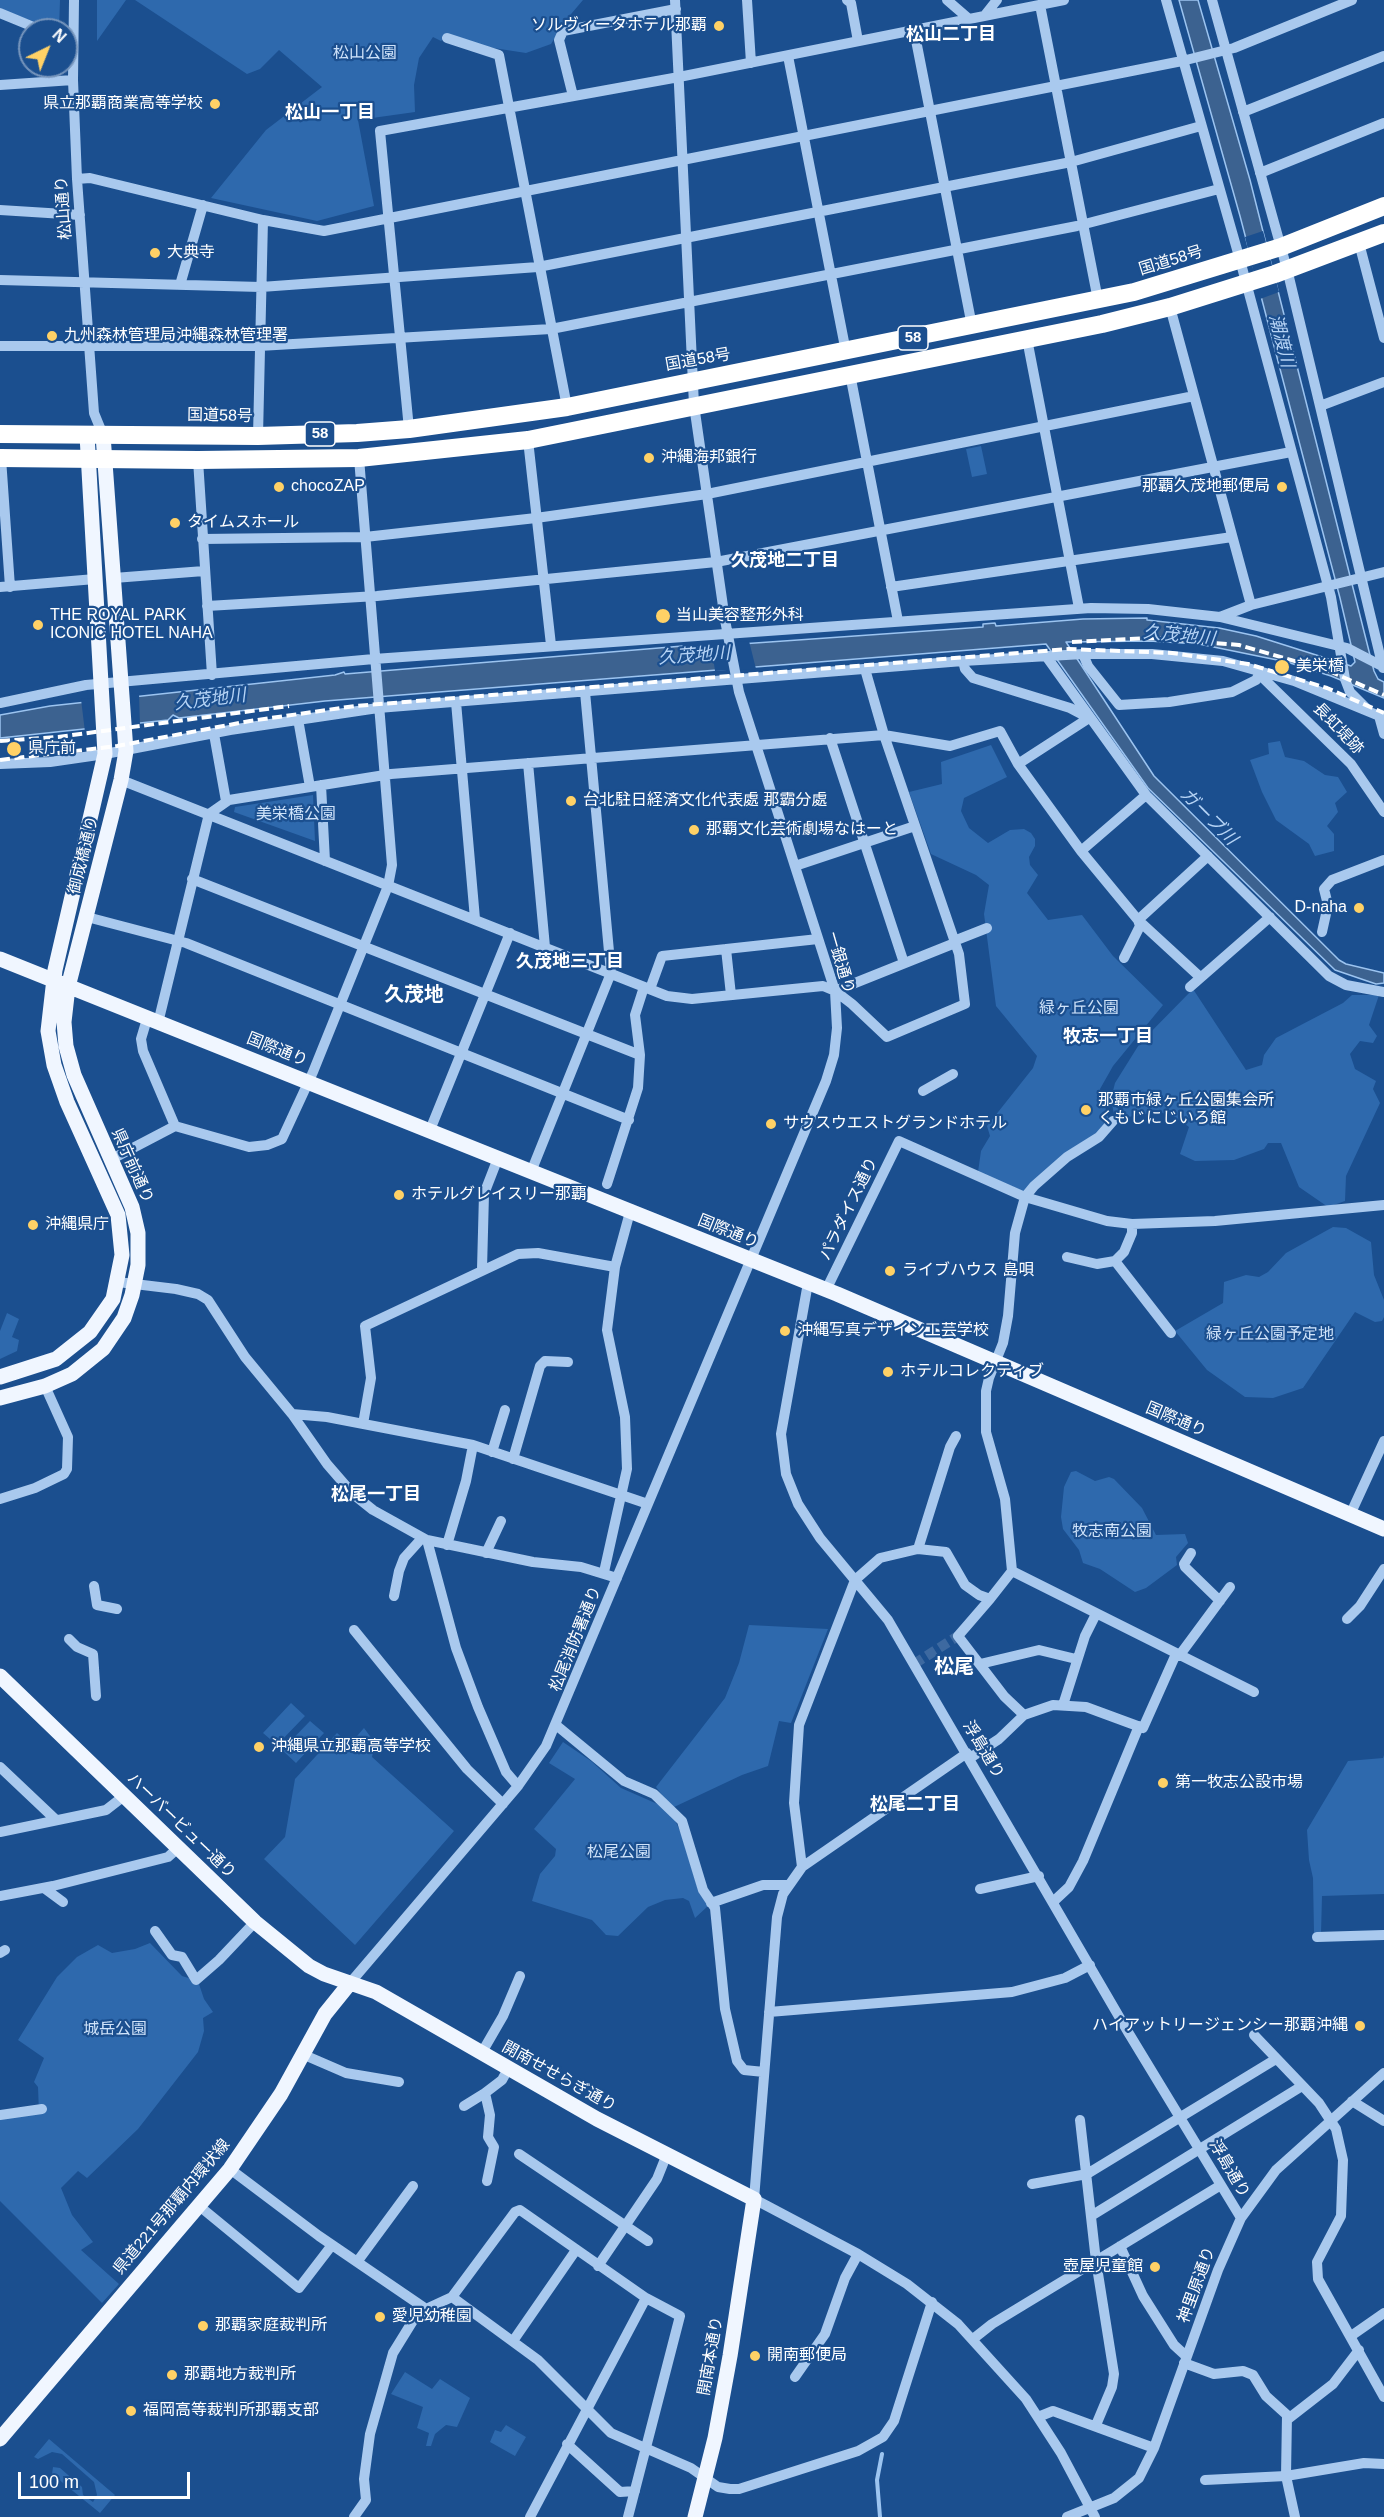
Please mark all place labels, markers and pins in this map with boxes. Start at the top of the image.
place label: ソルヴィータホテル那覇 [531,16,707,36]
marker: ソルヴィータホテル那覇 [712,19,726,33]
place label: 県立那覇商業高等学校 [43,94,203,114]
marker: 県立那覇商業高等学校 [208,97,222,111]
place label: 大典寺 [167,243,215,263]
marker: 大典寺 [148,246,162,260]
place label: 九州森林管理局沖縄森林管理署 [64,326,288,346]
marker: 九州森林管理局沖縄森林管理署 [45,329,59,343]
place label: 沖縄海邦銀行 [661,448,757,468]
marker: 沖縄海邦銀行 [642,451,656,465]
place label: chocoZAP [291,477,365,497]
place label: 那覇久茂地郵便局 [1142,477,1270,497]
marker: chocoZAP [272,480,286,494]
marker: 那覇久茂地郵便局 [1275,480,1289,494]
place label: タイムスホール [187,513,299,533]
marker: タイムスホール [168,516,182,530]
place label: THE ROYAL PARK ICONIC HOTEL NAHA [50,606,213,644]
place label: 当山美容整形外科 [676,606,804,626]
marker: 当山美容整形外科 [654,607,672,625]
marker: THE ROYAL PARK ICONIC HOTEL NAHA [31,618,45,632]
place label: 美栄橋 [1296,657,1344,677]
marker: 美栄橋 [1273,658,1291,676]
place label: 県庁前 [28,739,76,759]
marker: 県庁前 [5,740,23,758]
place label: 台北駐日経済文化代表處 那霸分處 [583,791,827,811]
marker: 台北駐日経済文化代表處 那霸分處 [564,794,578,808]
place label: 那覇文化芸術劇場なはーと [706,820,898,840]
marker: 那覇文化芸術劇場なはーと [687,823,701,837]
place label: D-naha [1295,898,1347,918]
marker: D-naha [1352,901,1366,915]
place label: 那覇市緑ヶ丘公園集会所 くもじにじいろ館 [1098,1091,1274,1129]
marker: 那覇市緑ヶ丘公園集会所 くもじにじいろ館 [1079,1103,1093,1117]
place label: サウスウエストグランドホテル [783,1114,1007,1134]
marker: サウスウエストグランドホテル [764,1117,778,1131]
place label: ホテルグレイスリー那覇 [411,1185,587,1205]
marker: ホテルグレイスリー那覇 [392,1188,406,1202]
place label: 沖縄県庁 [45,1215,109,1235]
marker: 沖縄県庁 [26,1218,40,1232]
place label: ライブハウス 島唄 [902,1261,1034,1281]
marker: ライブハウス 島唄 [883,1264,897,1278]
place label: 沖縄写真デザイン工芸学校 [797,1321,989,1341]
marker: 沖縄写真デザイン工芸学校 [778,1324,792,1338]
place label: ホテルコレクティブ [900,1362,1044,1382]
marker: ホテルコレクティブ [881,1365,895,1379]
place label: 沖縄県立那覇高等学校 [271,1737,431,1757]
marker: 沖縄県立那覇高等学校 [252,1740,266,1754]
place label: 第一牧志公設市場 [1175,1773,1303,1793]
marker: 第一牧志公設市場 [1156,1776,1170,1790]
place label: ハイアットリージェンシー那覇沖縄 [1092,2016,1348,2036]
marker: ハイアットリージェンシー那覇沖縄 [1353,2019,1367,2033]
place label: 壺屋児童館 [1063,2257,1143,2277]
marker: 壺屋児童館 [1148,2260,1162,2274]
place label: 愛児幼稚園 [392,2307,472,2327]
marker: 愛児幼稚園 [373,2310,387,2324]
place label: 那覇家庭裁判所 [215,2316,327,2336]
marker: 那覇家庭裁判所 [196,2319,210,2333]
place label: 開南郵便局 [767,2346,847,2366]
marker: 開南郵便局 [748,2349,762,2363]
place label: 那覇地方裁判所 [184,2365,296,2385]
marker: 那覇地方裁判所 [165,2368,179,2382]
place label: 福岡高等裁判所那覇支部 [143,2401,319,2421]
marker: 福岡高等裁判所那覇支部 [124,2404,138,2418]

